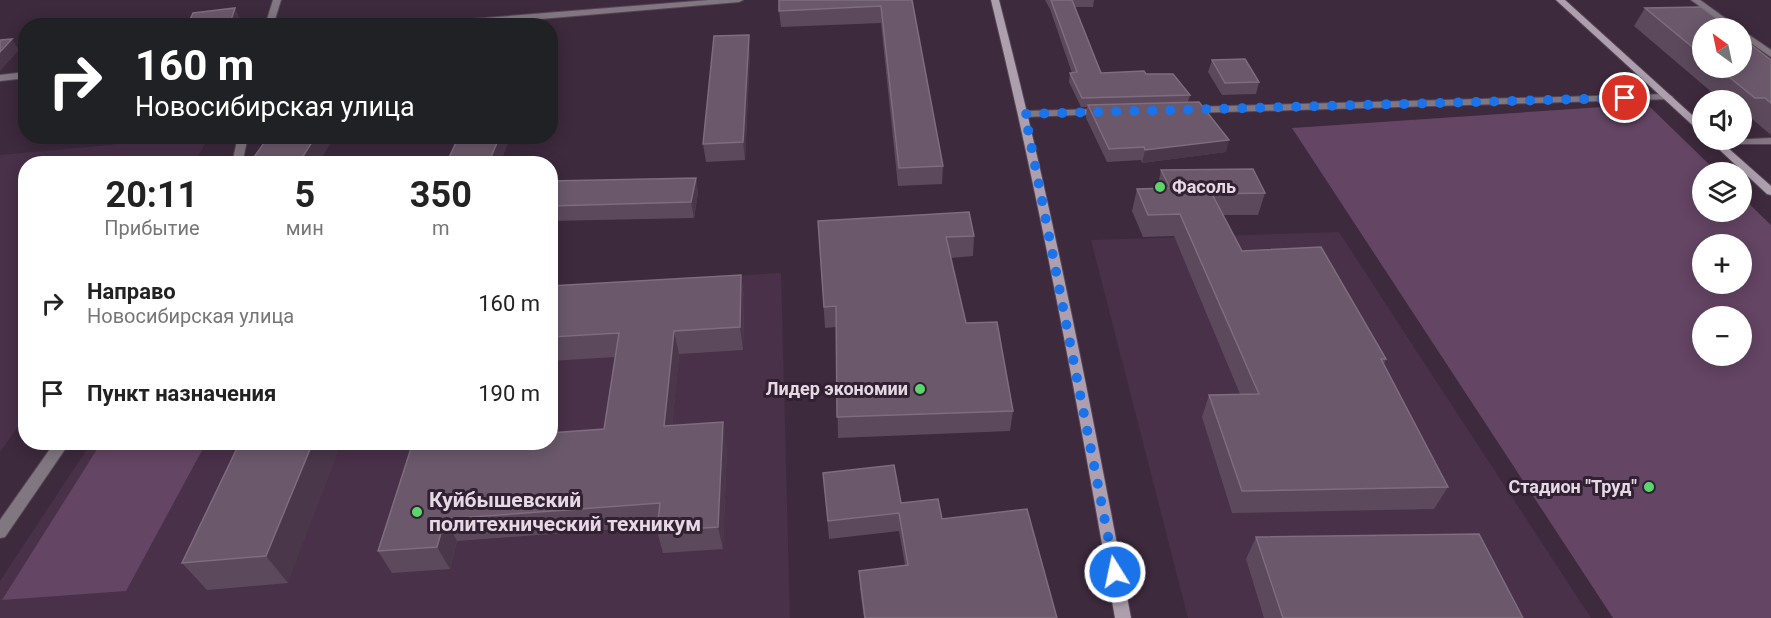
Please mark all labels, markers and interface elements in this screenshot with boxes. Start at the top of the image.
north arrow [1692,18,1752,78]
map controls [1692,18,1752,366]
text: 160 m [135,41,254,90]
icon: right [36,42,114,120]
pin [1599,72,1650,123]
icon: arrive [1608,81,1641,114]
button: sound [1692,90,1752,150]
text: Новосибирская улица [135,91,415,123]
button: layers [1692,162,1752,222]
text: 20:11 [105,174,198,216]
text: 5 [294,174,315,216]
text: 350 [410,174,472,216]
place label: Фасоль [1172,176,1236,197]
marker: Фасоль [1153,180,1167,194]
text: Прибытие [104,216,200,240]
text: мин [286,216,324,240]
text: m [432,216,450,240]
button: + [1692,234,1752,294]
text: Направо [87,279,176,304]
icon: right [36,287,69,320]
text: 160 m [478,291,540,316]
text: Новосибирская улица [87,304,294,328]
button: − [1692,306,1752,366]
icon: arrive [36,377,69,410]
place label: Лидер экономии [766,378,908,399]
text: Пункт назначения [87,381,276,406]
text: 190 m [478,381,540,406]
marker: Лидер экономии [913,382,927,396]
place label: Стадион "Труд" [1509,476,1637,497]
marker: Стадион "Труд" [1642,480,1656,494]
place label: Куйбышевский политехнический техникум [429,488,701,536]
marker: Куйбышевский политехнический техникум [410,505,424,519]
position arrow [1083,540,1147,604]

